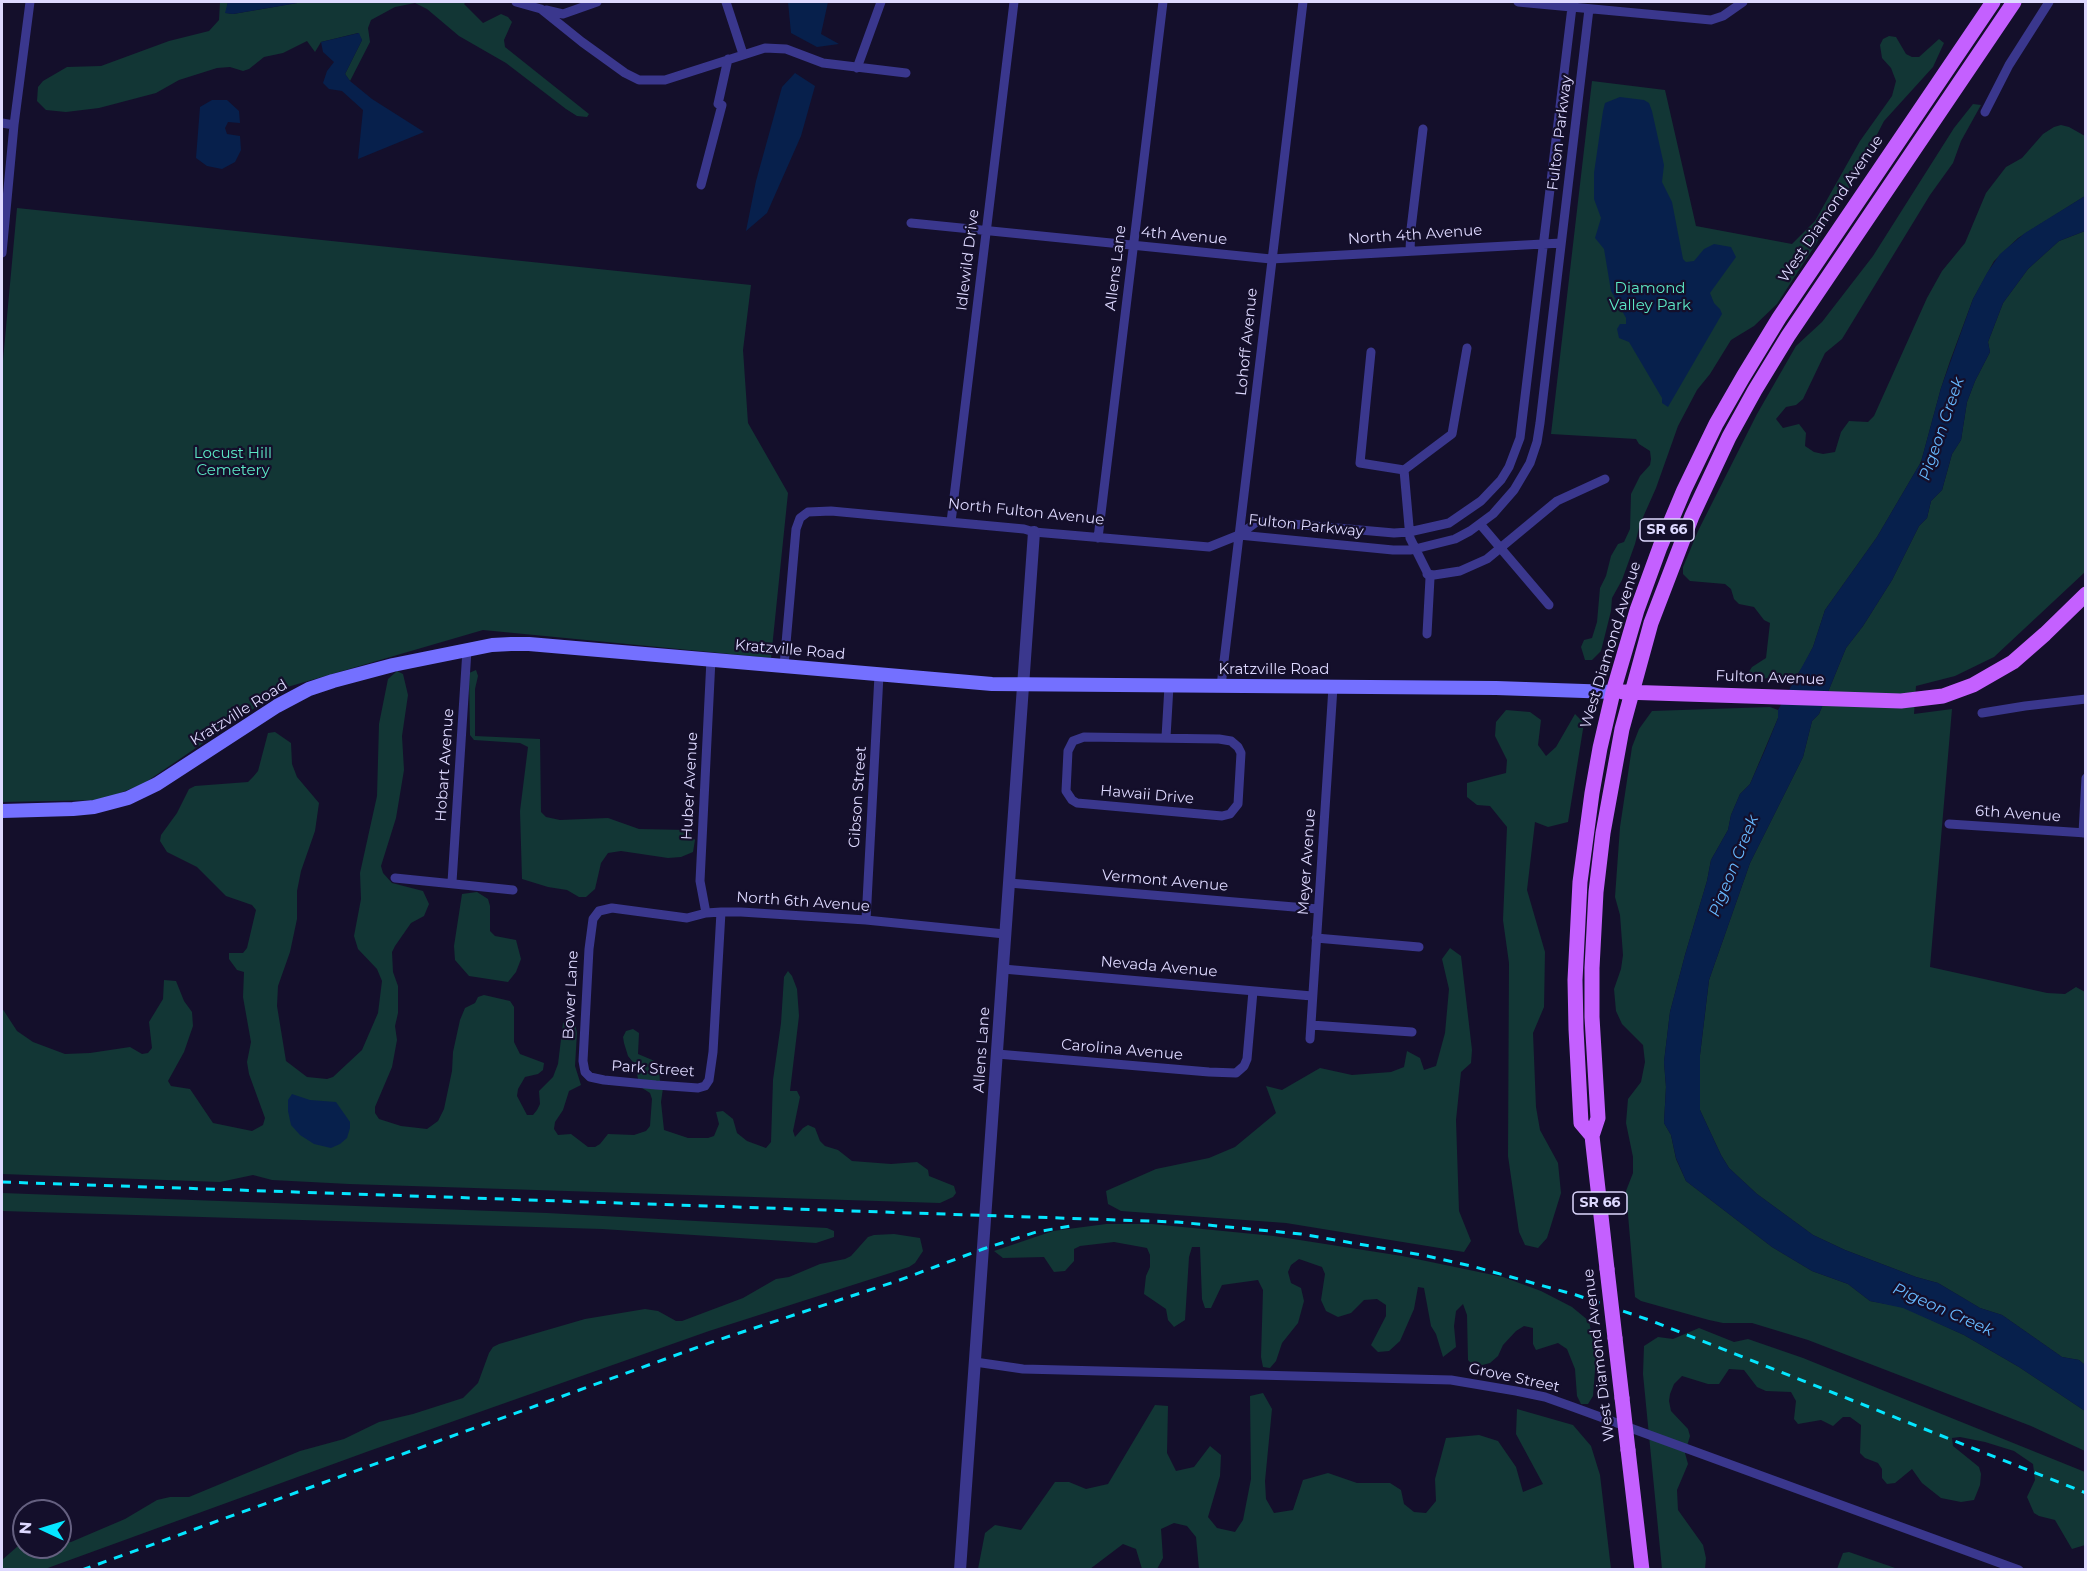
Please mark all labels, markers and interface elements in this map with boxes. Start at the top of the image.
street label: Fulton Parkway [1544,74,1576,192]
street label: West Diamond Avenue [1775,132,1887,286]
street label: Idlewild Drive [953,208,983,312]
street label: North 4th Avenue [1347,221,1483,249]
street label: 4th Avenue [1140,223,1228,249]
street label: Allens Lane [1102,224,1130,312]
park label: Diamond Valley Park [1609,280,1691,315]
street label: Lohoff Avenue [1232,287,1262,397]
water label: Pigeon Creek [1915,375,1969,483]
park label: Locust Hill Cemetery [194,445,272,480]
street label: North Fulton Avenue [947,495,1105,529]
street label: Fulton Parkway [1247,511,1365,541]
road number: SR 66 [1640,519,1694,541]
street label: West Diamond Avenue [1577,559,1645,731]
street label: Kratzville Road [734,636,846,664]
street label: Kratzville Road [1219,661,1329,679]
street label: Fulton Avenue [1715,667,1825,689]
street label: Kratzville Road [187,676,291,750]
street label: Hobart Avenue [432,708,458,822]
street label: Huber Avenue [678,732,702,840]
street label: Gibson Street [845,746,871,848]
street label: Hawaii Drive [1099,782,1195,808]
street label: 6th Avenue [1975,802,2061,826]
street label: Meyer Avenue [1294,808,1320,916]
water label: Pigeon Creek [1705,812,1763,920]
street label: Vermont Avenue [1101,867,1229,895]
street label: North 6th Avenue [736,888,870,916]
street label: Bower Lane [560,950,582,1040]
street label: Nevada Avenue [1100,953,1218,981]
street label: Allens Lane [970,1006,994,1094]
street label: Carolina Avenue [1060,1036,1184,1064]
street label: Park Street [611,1057,695,1081]
road number: SR 66 [1573,1192,1627,1214]
street label: West Diamond Avenue [1579,1268,1619,1442]
water label: Pigeon Creek [1890,1279,1996,1341]
street label: Grove Street [1467,1360,1561,1396]
north arrow [12,1499,72,1559]
text: N [16,1521,35,1535]

